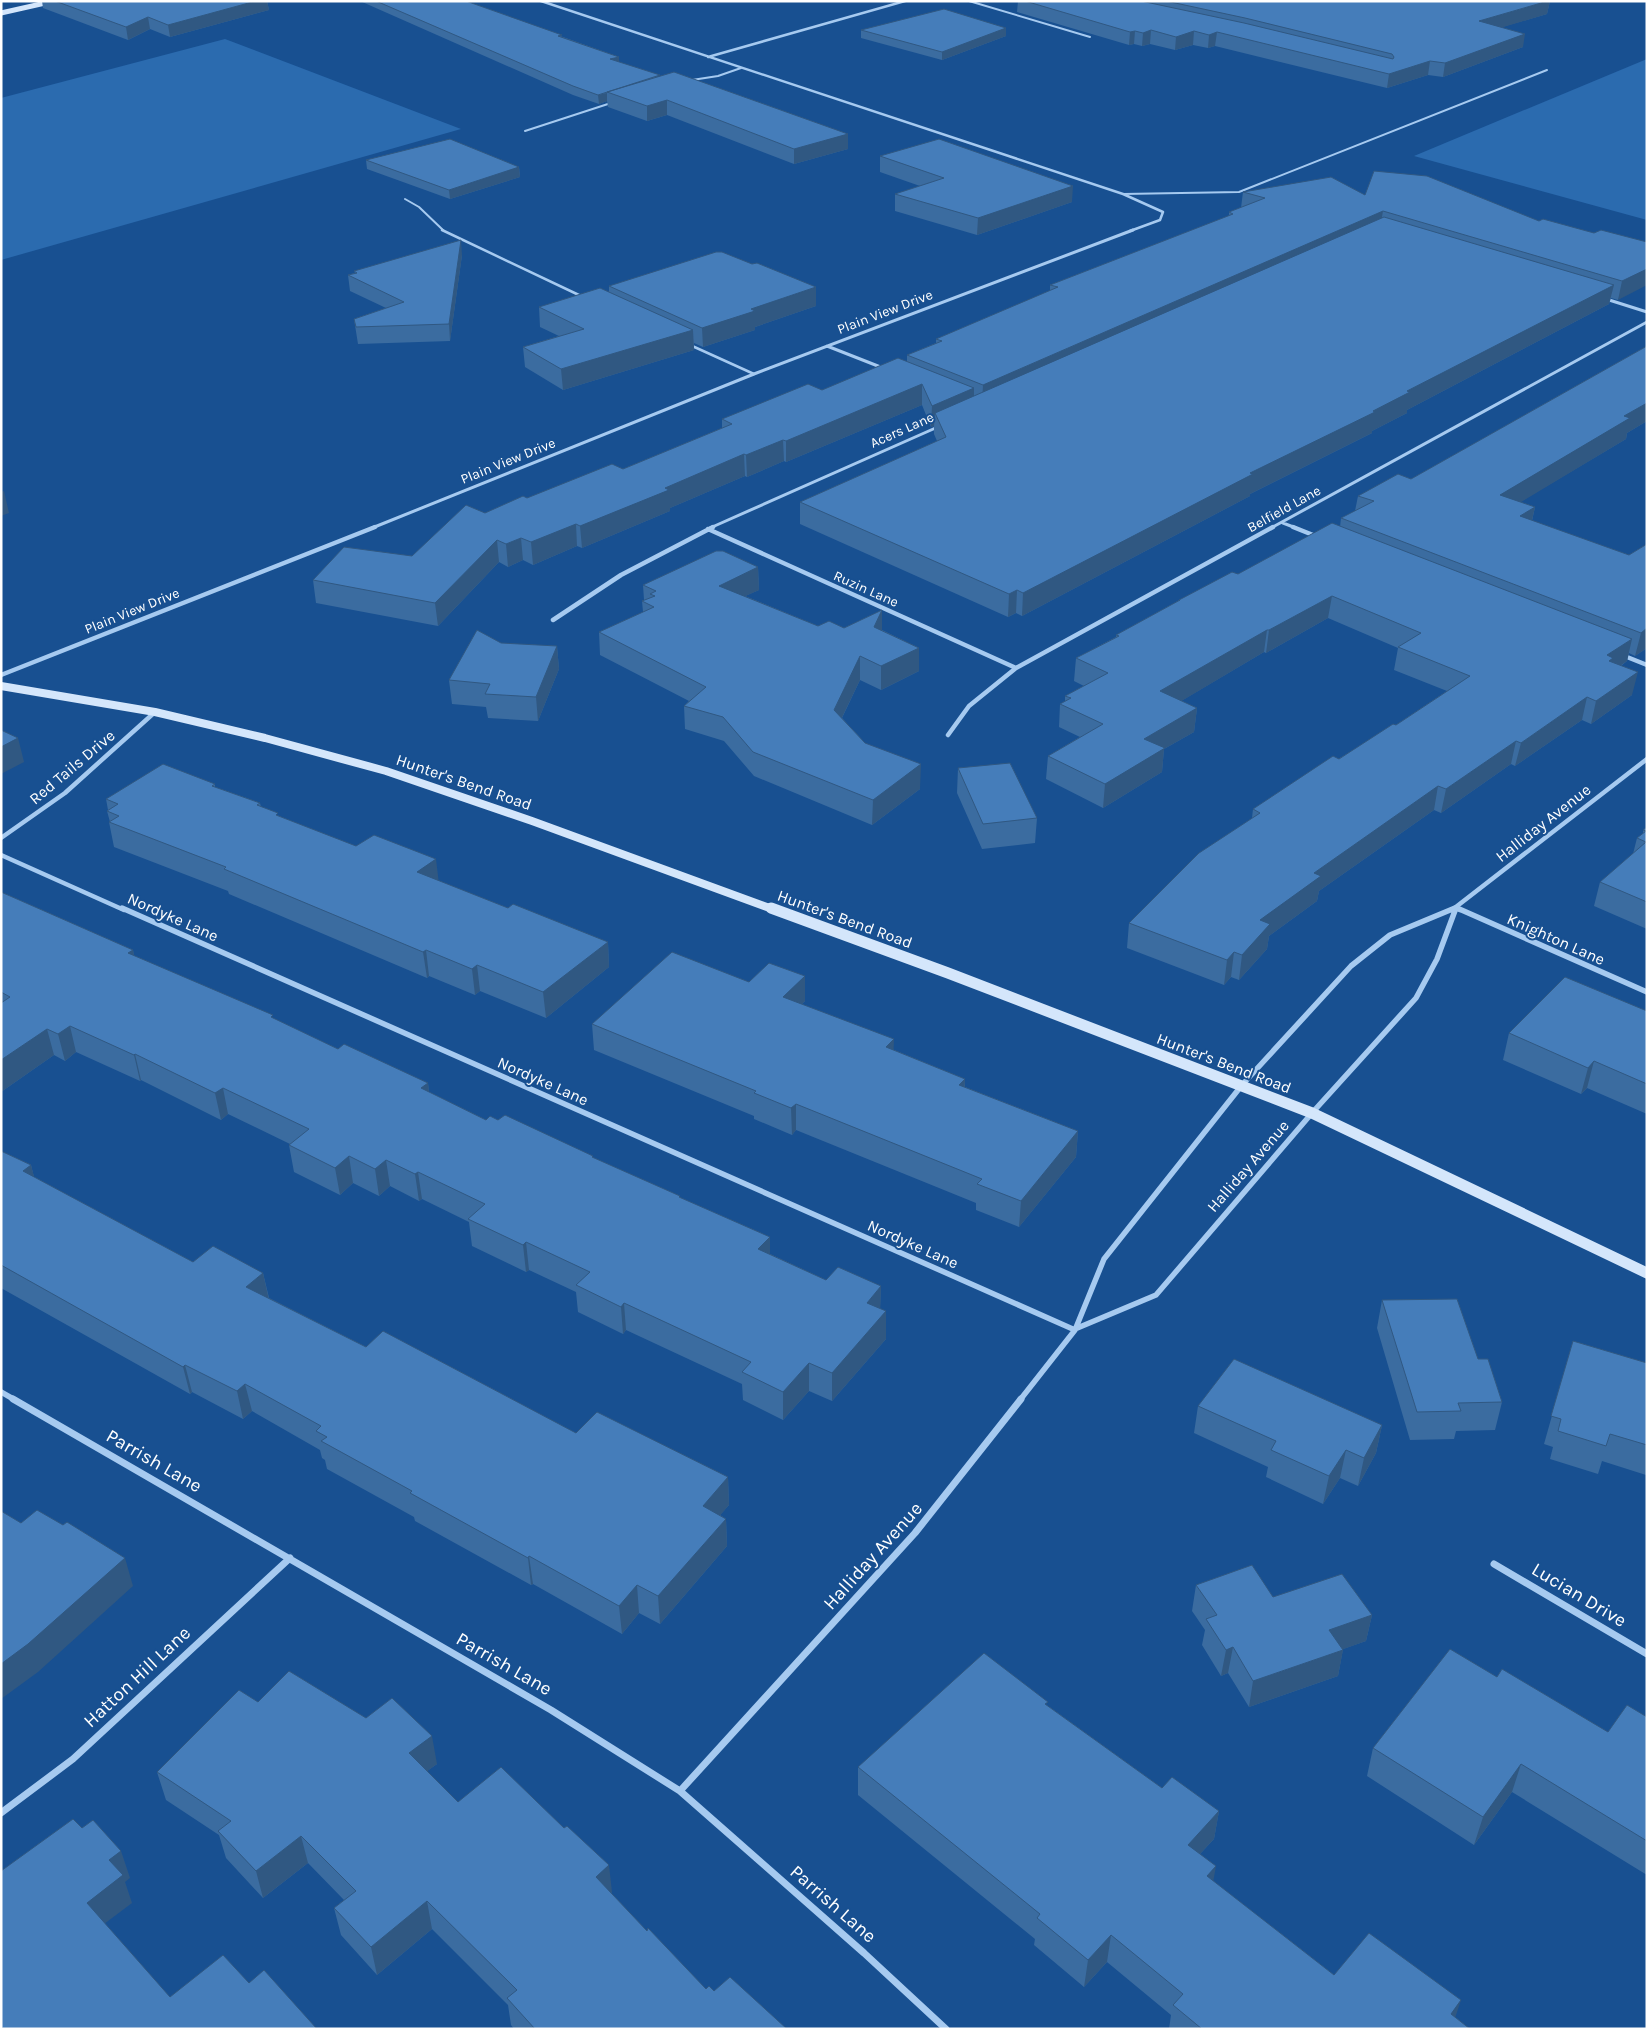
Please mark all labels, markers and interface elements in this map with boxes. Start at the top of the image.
street label: Plain View Drive [835,286,935,338]
street label: Acers Lane [867,408,937,452]
street label: Plain View Drive [458,434,558,488]
street label: Belfield Lane [1244,482,1324,536]
street label: Ruzin Lane [831,567,901,611]
street label: Plain View Drive [82,584,182,638]
street label: Red Tails Drive [25,726,119,808]
street label: Hunter's Bend Road [394,750,534,814]
street label: Halliday Avenue [1492,780,1594,866]
street label: Hunter's Bend Road [775,886,915,952]
street label: Nordyke Lane [125,888,221,946]
street label: Knighton Lane [1504,909,1608,969]
street label: Hunter's Bend Road [1154,1029,1294,1097]
street label: Nordyke Lane [495,1052,591,1110]
street label: Halliday Avenue [1203,1116,1293,1216]
street label: Nordyke Lane [865,1215,961,1273]
street label: Parrish Lane [102,1425,206,1497]
street label: Halliday Avenue [819,1498,927,1614]
street label: Lucian Drive [1528,1558,1630,1632]
street label: Hatton Hill Lane [79,1622,195,1732]
street label: Parrish Lane [452,1628,556,1700]
street label: Parrish Lane [785,1861,881,1947]

